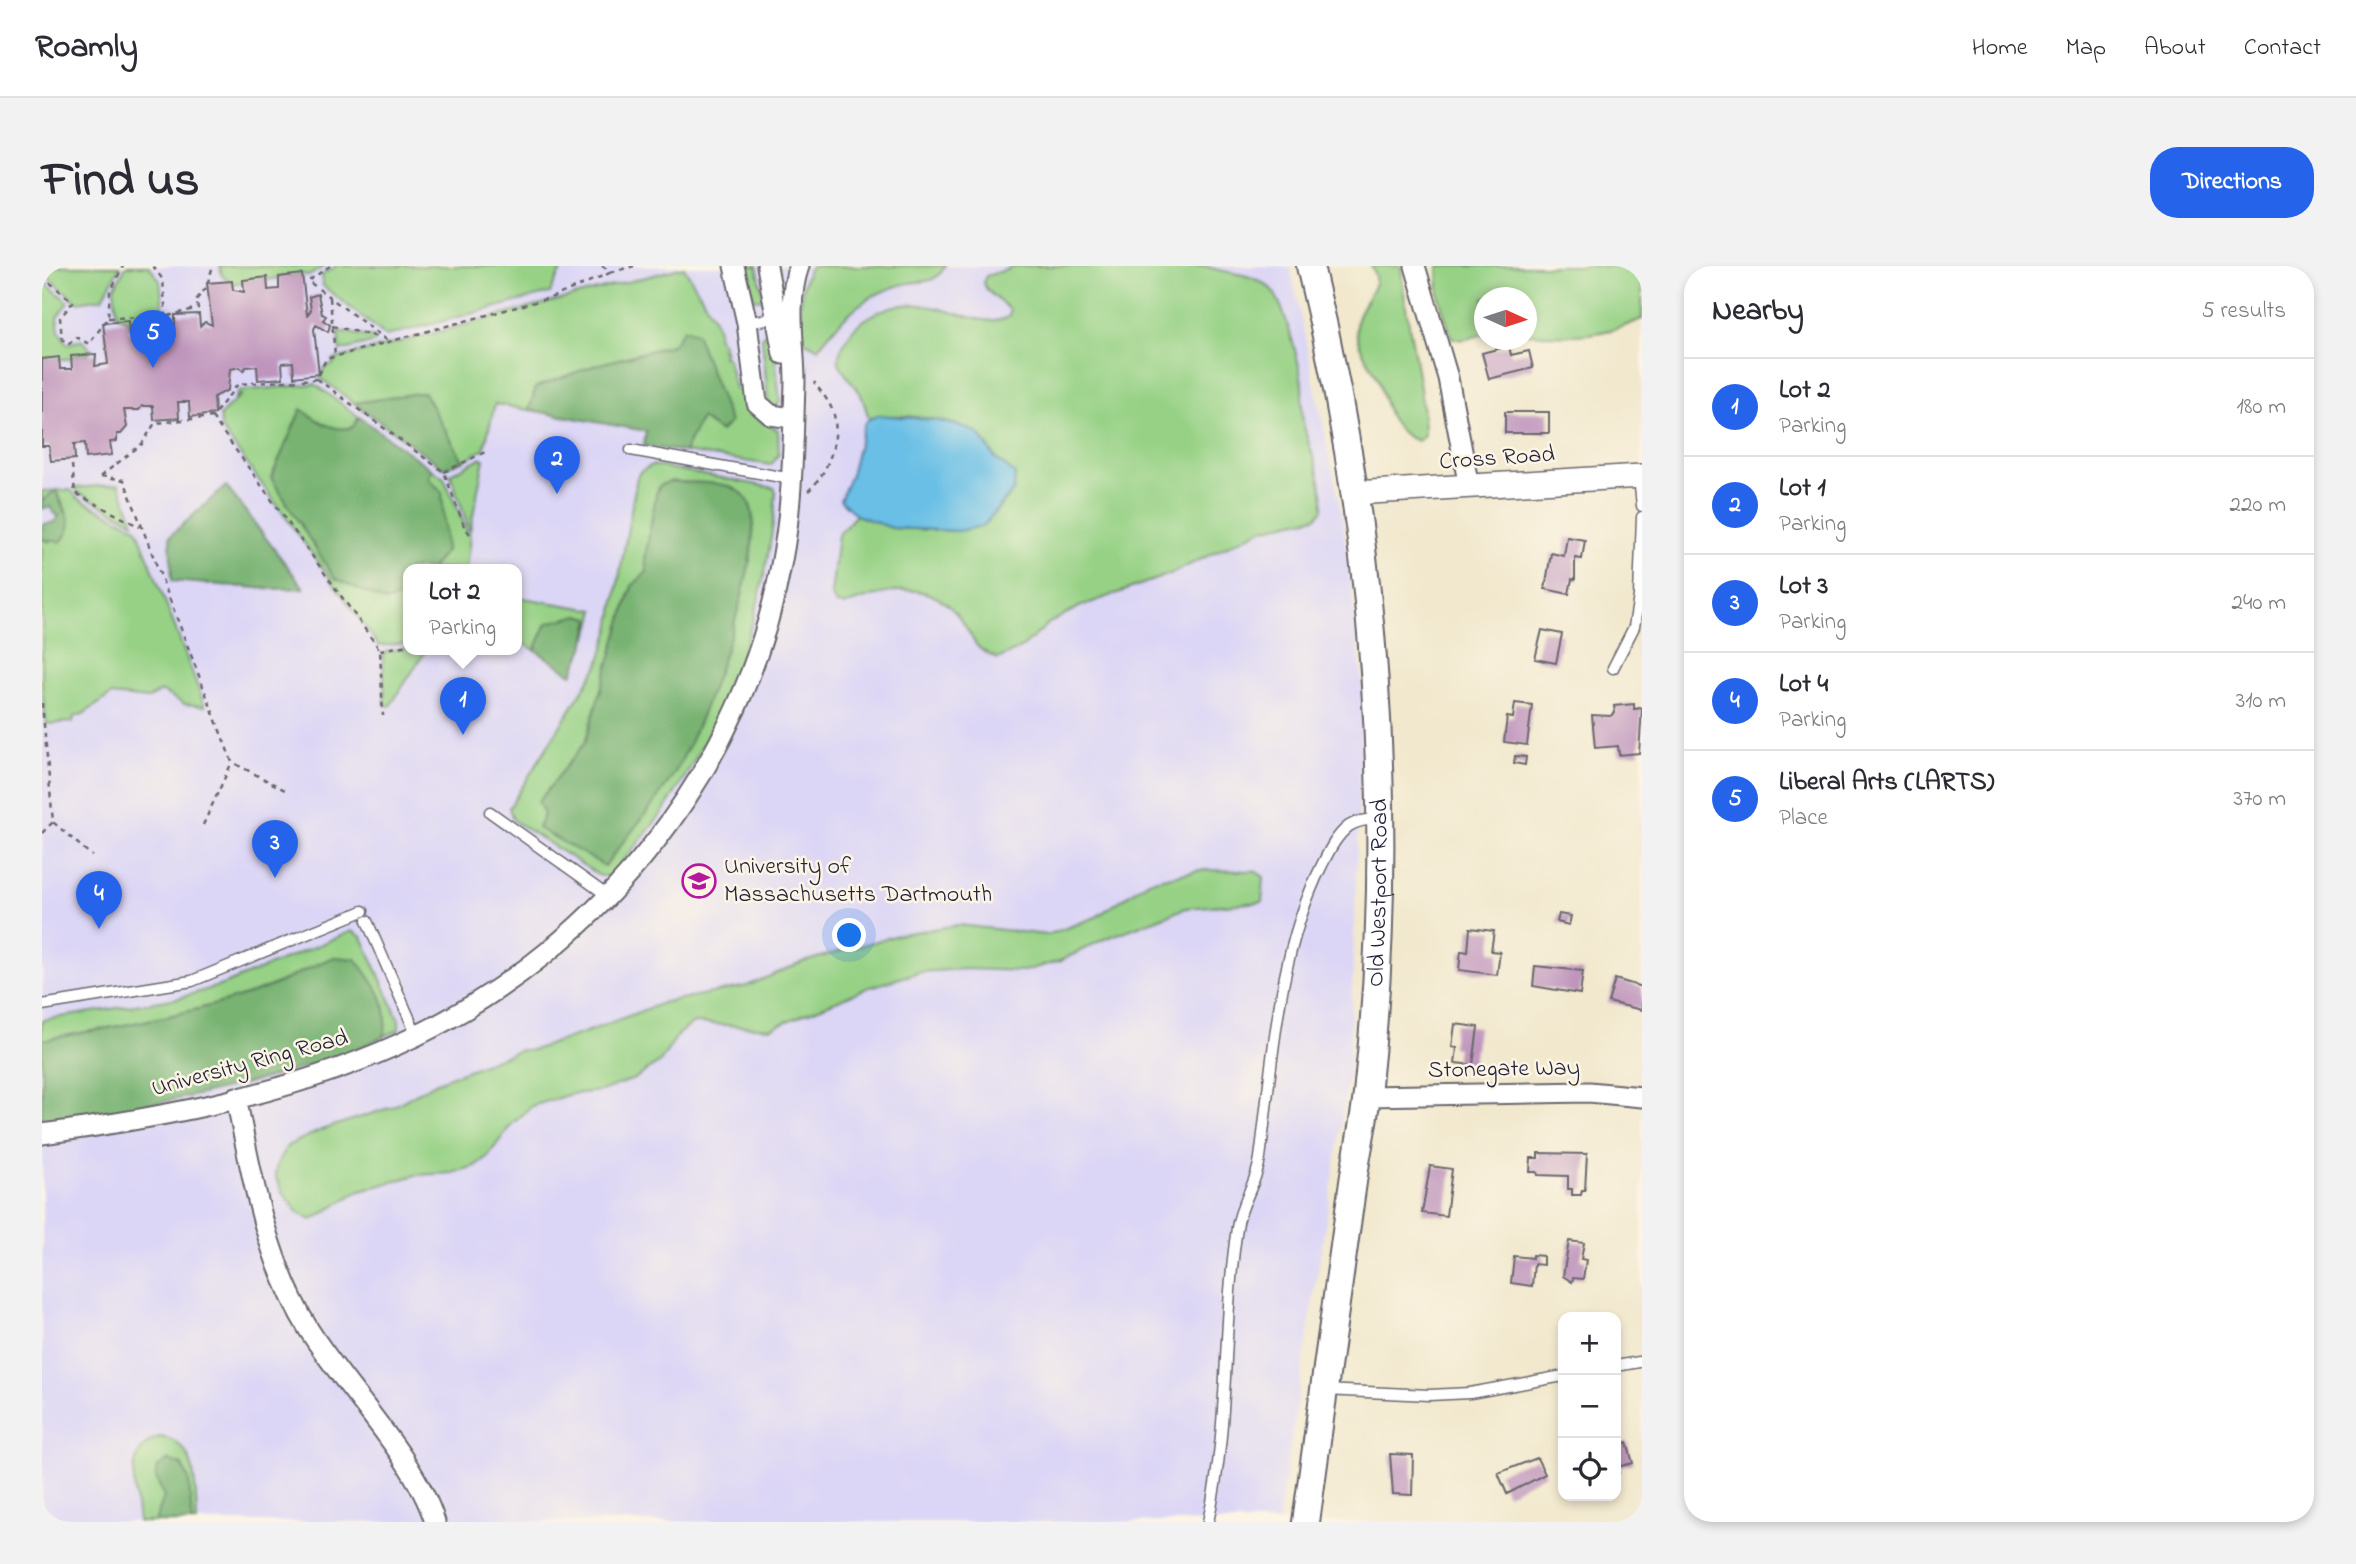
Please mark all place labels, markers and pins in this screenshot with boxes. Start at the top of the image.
pin: 5 [130,310,176,368]
pin: 2 [534,436,580,494]
pin: 1 [440,677,486,735]
pin: 3 [252,820,298,878]
place label: University of Massachusetts Dartmouth [724,850,992,913]
school or university icon: University of Massachusetts Dartmouth [680,862,718,900]
pin: 4 [76,871,122,929]

